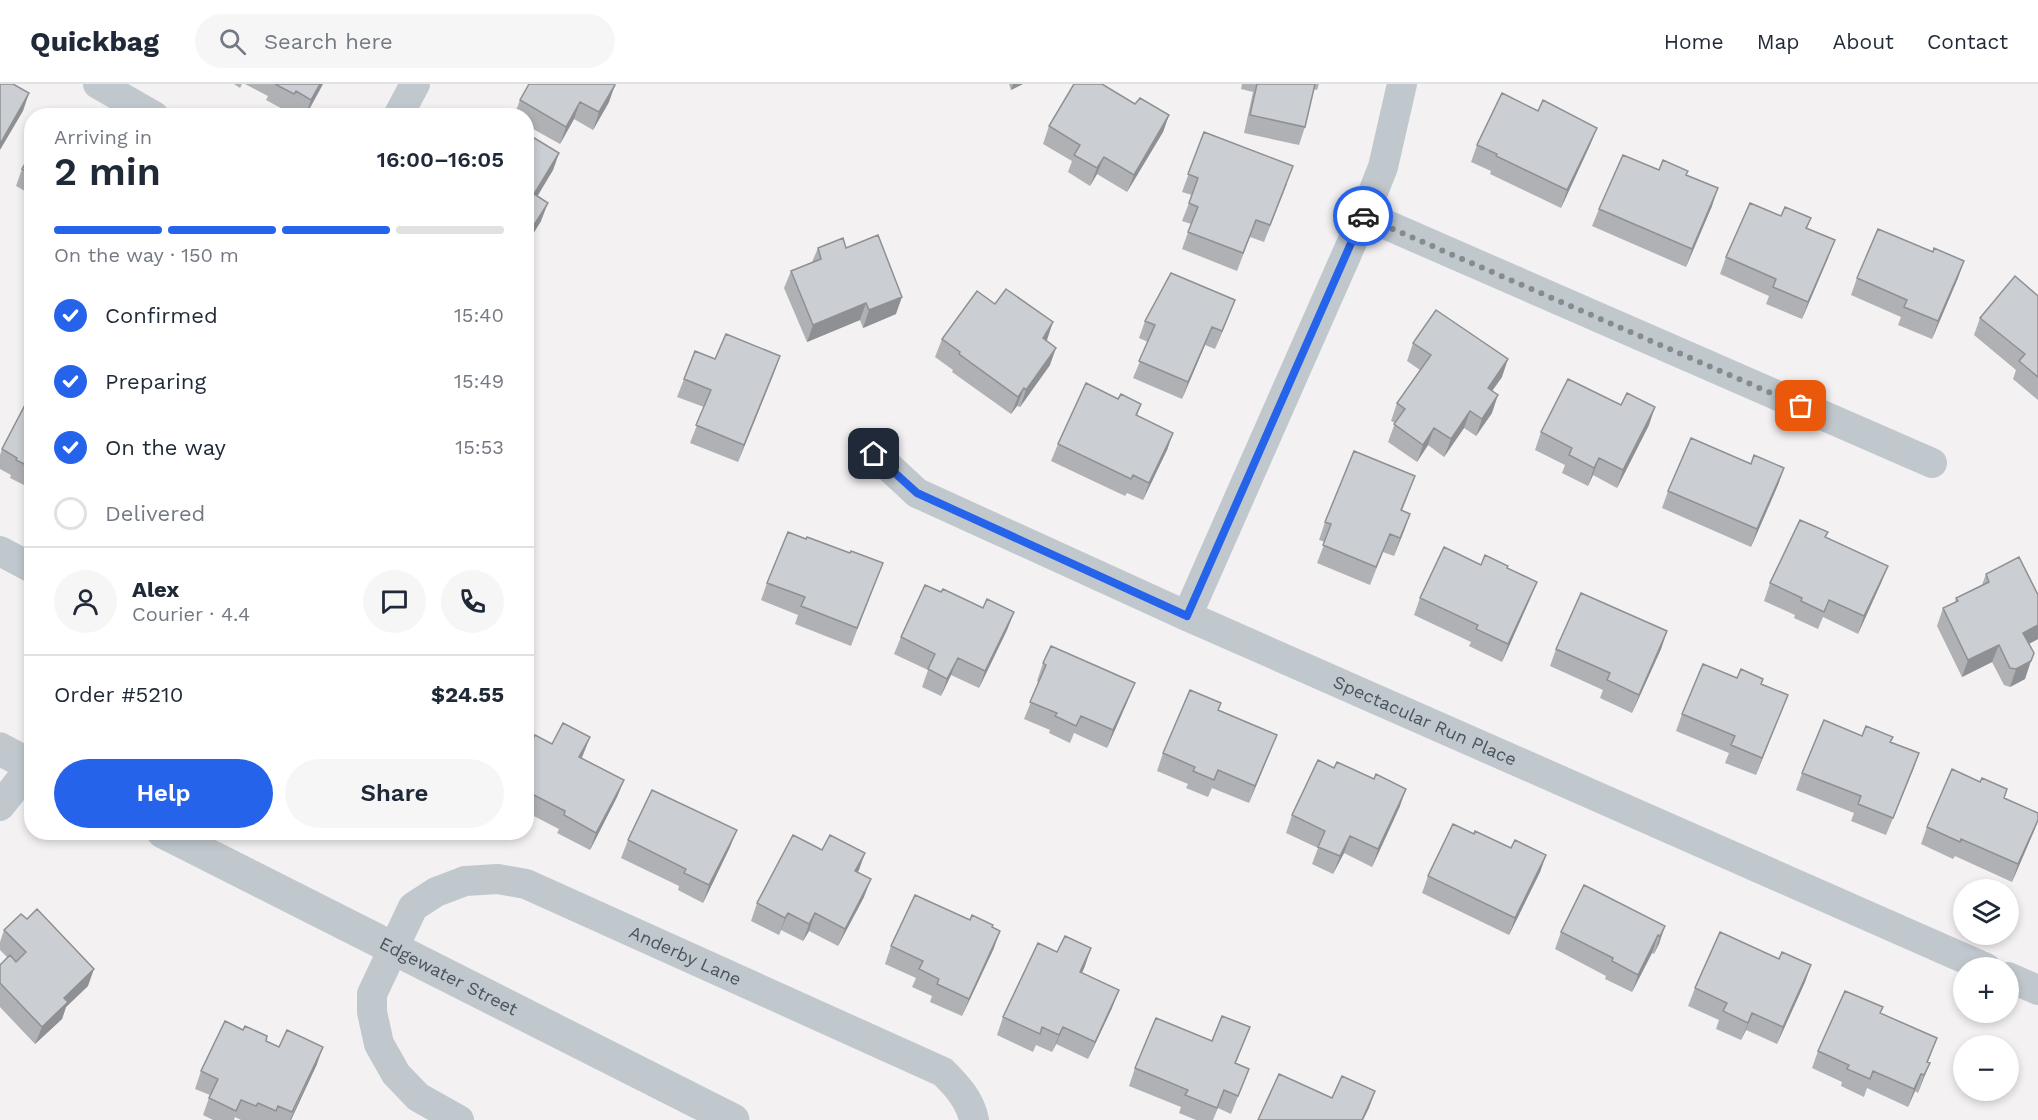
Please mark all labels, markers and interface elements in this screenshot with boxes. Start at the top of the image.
search box [195,14,615,68]
text: Quickbag [30,25,159,58]
icon: search [216,25,249,58]
text: Search here [264,29,393,54]
text: Home [1664,29,1724,54]
text: Map [1757,29,1800,54]
text: About [1833,29,1894,54]
text: Contact [1927,29,2008,54]
text: Arriving in [54,125,152,149]
text: 16:00–16:05 [377,147,504,172]
text: 2 min [54,149,161,194]
courier [1333,186,1393,246]
icon: car [1347,200,1380,233]
text: On the way · 150 m [54,243,239,267]
icon: check [54,299,87,332]
text: Confirmed [105,303,218,328]
text: 15:40 [454,303,504,327]
icon: check [54,365,87,398]
text: Preparing [105,369,206,394]
text: 15:49 [454,369,504,393]
pin [1775,380,1826,431]
icon: bag [1784,389,1817,422]
pin [848,428,899,479]
icon: check [54,431,87,464]
text: On the way [105,435,226,460]
text: 15:53 [455,435,504,459]
icon: home [857,437,890,470]
text: Delivered [105,501,205,526]
button: person [54,570,117,633]
button: chat [363,570,426,633]
button: phone [441,570,504,633]
text: Alex [132,577,179,602]
text: Courier · 4.4 [132,602,250,626]
street label: Spectacular Run Place [1330,671,1520,770]
text: Order #5210 [54,682,183,707]
text: $24.55 [431,682,504,707]
button: Help [54,759,273,828]
button: Share [285,759,504,828]
map controls [1953,879,2019,1101]
button: layers [1953,879,2019,945]
street label: Anderby Lane [626,921,745,990]
street label: Edgewater Street [376,932,522,1020]
button: + [1953,957,2019,1023]
button: − [1953,1035,2019,1101]

